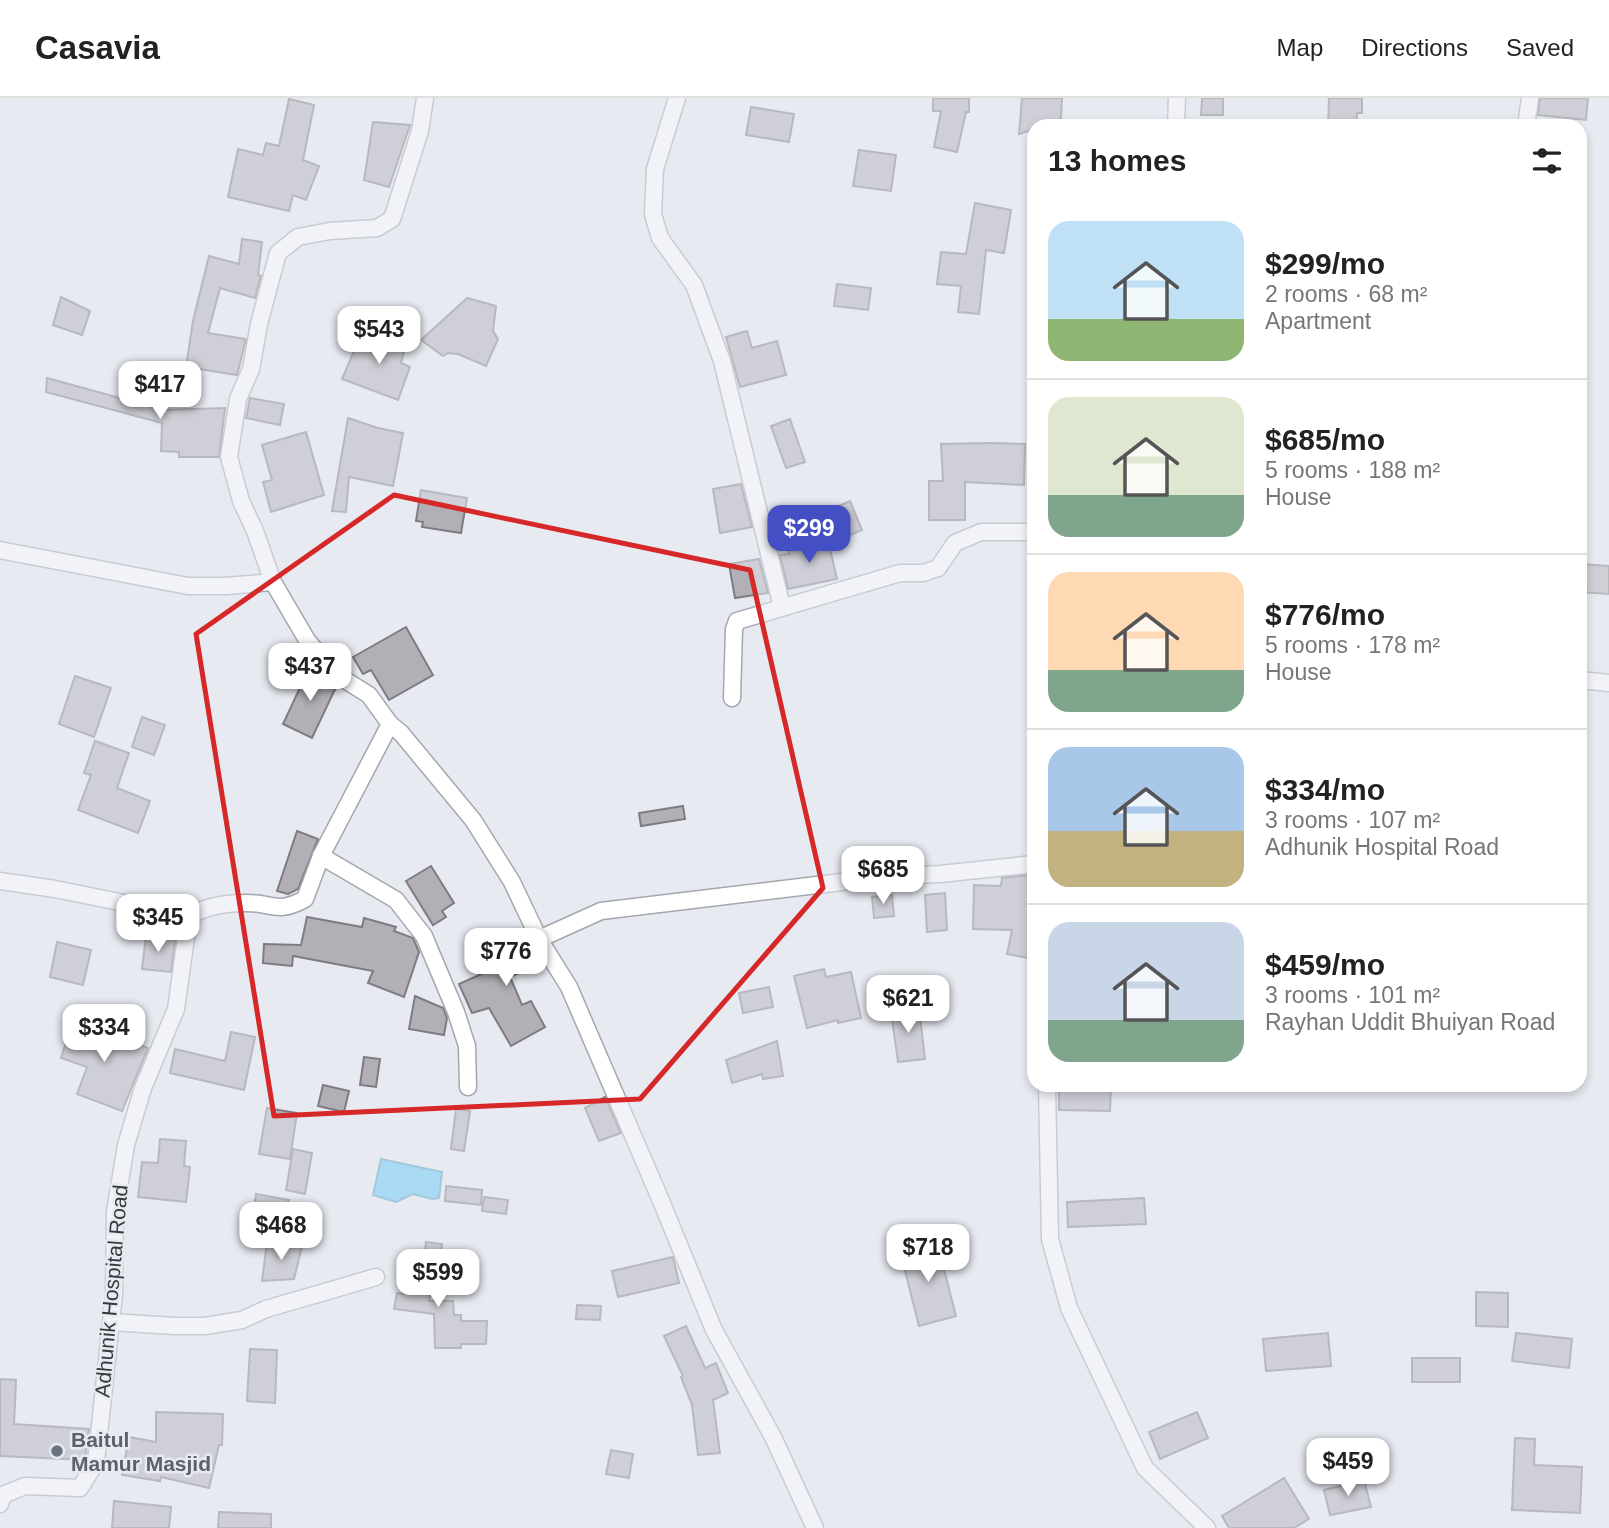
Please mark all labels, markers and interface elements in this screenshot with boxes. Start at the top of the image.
text: Casavia [35,29,160,66]
text: Map [1277,34,1323,61]
text: Directions [1361,34,1468,61]
text: Saved [1506,34,1574,61]
icon: filters [1528,142,1566,180]
text: 13 homes [1048,144,1186,177]
text: $299/mo [1265,247,1385,280]
icon: home [1104,249,1188,333]
text: 2 rooms · 68 m² [1265,281,1427,307]
pin: $543 [338,306,420,366]
text: Apartment [1265,308,1371,334]
text: $543 [353,316,405,342]
pin: $417 [119,362,201,421]
text: $417 [134,371,186,397]
text: $685/mo [1265,423,1385,456]
icon: home [1104,425,1188,509]
text: 5 rooms · 188 m² [1265,457,1440,483]
text: House [1265,484,1331,510]
pin: $299 [768,505,850,565]
text: $299 [783,515,835,541]
text: $776/mo [1265,598,1385,631]
icon: home [1104,600,1188,684]
text: 5 rooms · 178 m² [1265,632,1440,658]
pin: $437 [269,644,351,703]
text: $437 [284,653,336,679]
text: House [1265,659,1331,685]
text: $334/mo [1265,773,1385,806]
icon: home [1104,775,1188,859]
text: 3 rooms · 107 m² [1265,807,1440,833]
text: Adhunik Hospital Road [1265,834,1499,860]
pin: $685 [842,846,924,906]
text: $685 [857,856,909,882]
pin: $345 [117,894,199,954]
text: $345 [132,904,184,930]
pin: $776 [465,928,547,988]
text: $776 [480,938,532,964]
text: $459/mo [1265,948,1385,981]
icon: home [1104,950,1188,1034]
pin: $621 [867,976,949,1035]
text: 3 rooms · 101 m² [1265,982,1440,1008]
text: $621 [882,985,934,1011]
pin: $334 [63,1004,145,1064]
text: Rayhan Uddit Bhuiyan Road [1265,1009,1555,1035]
text: $334 [78,1014,130,1040]
street label: Adhunik Hospital Road [90,1184,132,1398]
pin: $468 [240,1202,322,1262]
text: $468 [255,1212,307,1238]
pin: $718 [887,1224,969,1284]
text: $718 [902,1234,954,1260]
pin: $599 [397,1250,479,1309]
text: $599 [412,1259,464,1285]
place label: Baitul Mamur Masjid [71,1428,211,1475]
pin: $459 [1307,1438,1389,1498]
marker: Baitul Mamur Masjid [49,1443,65,1459]
text: $459 [1322,1448,1374,1474]

